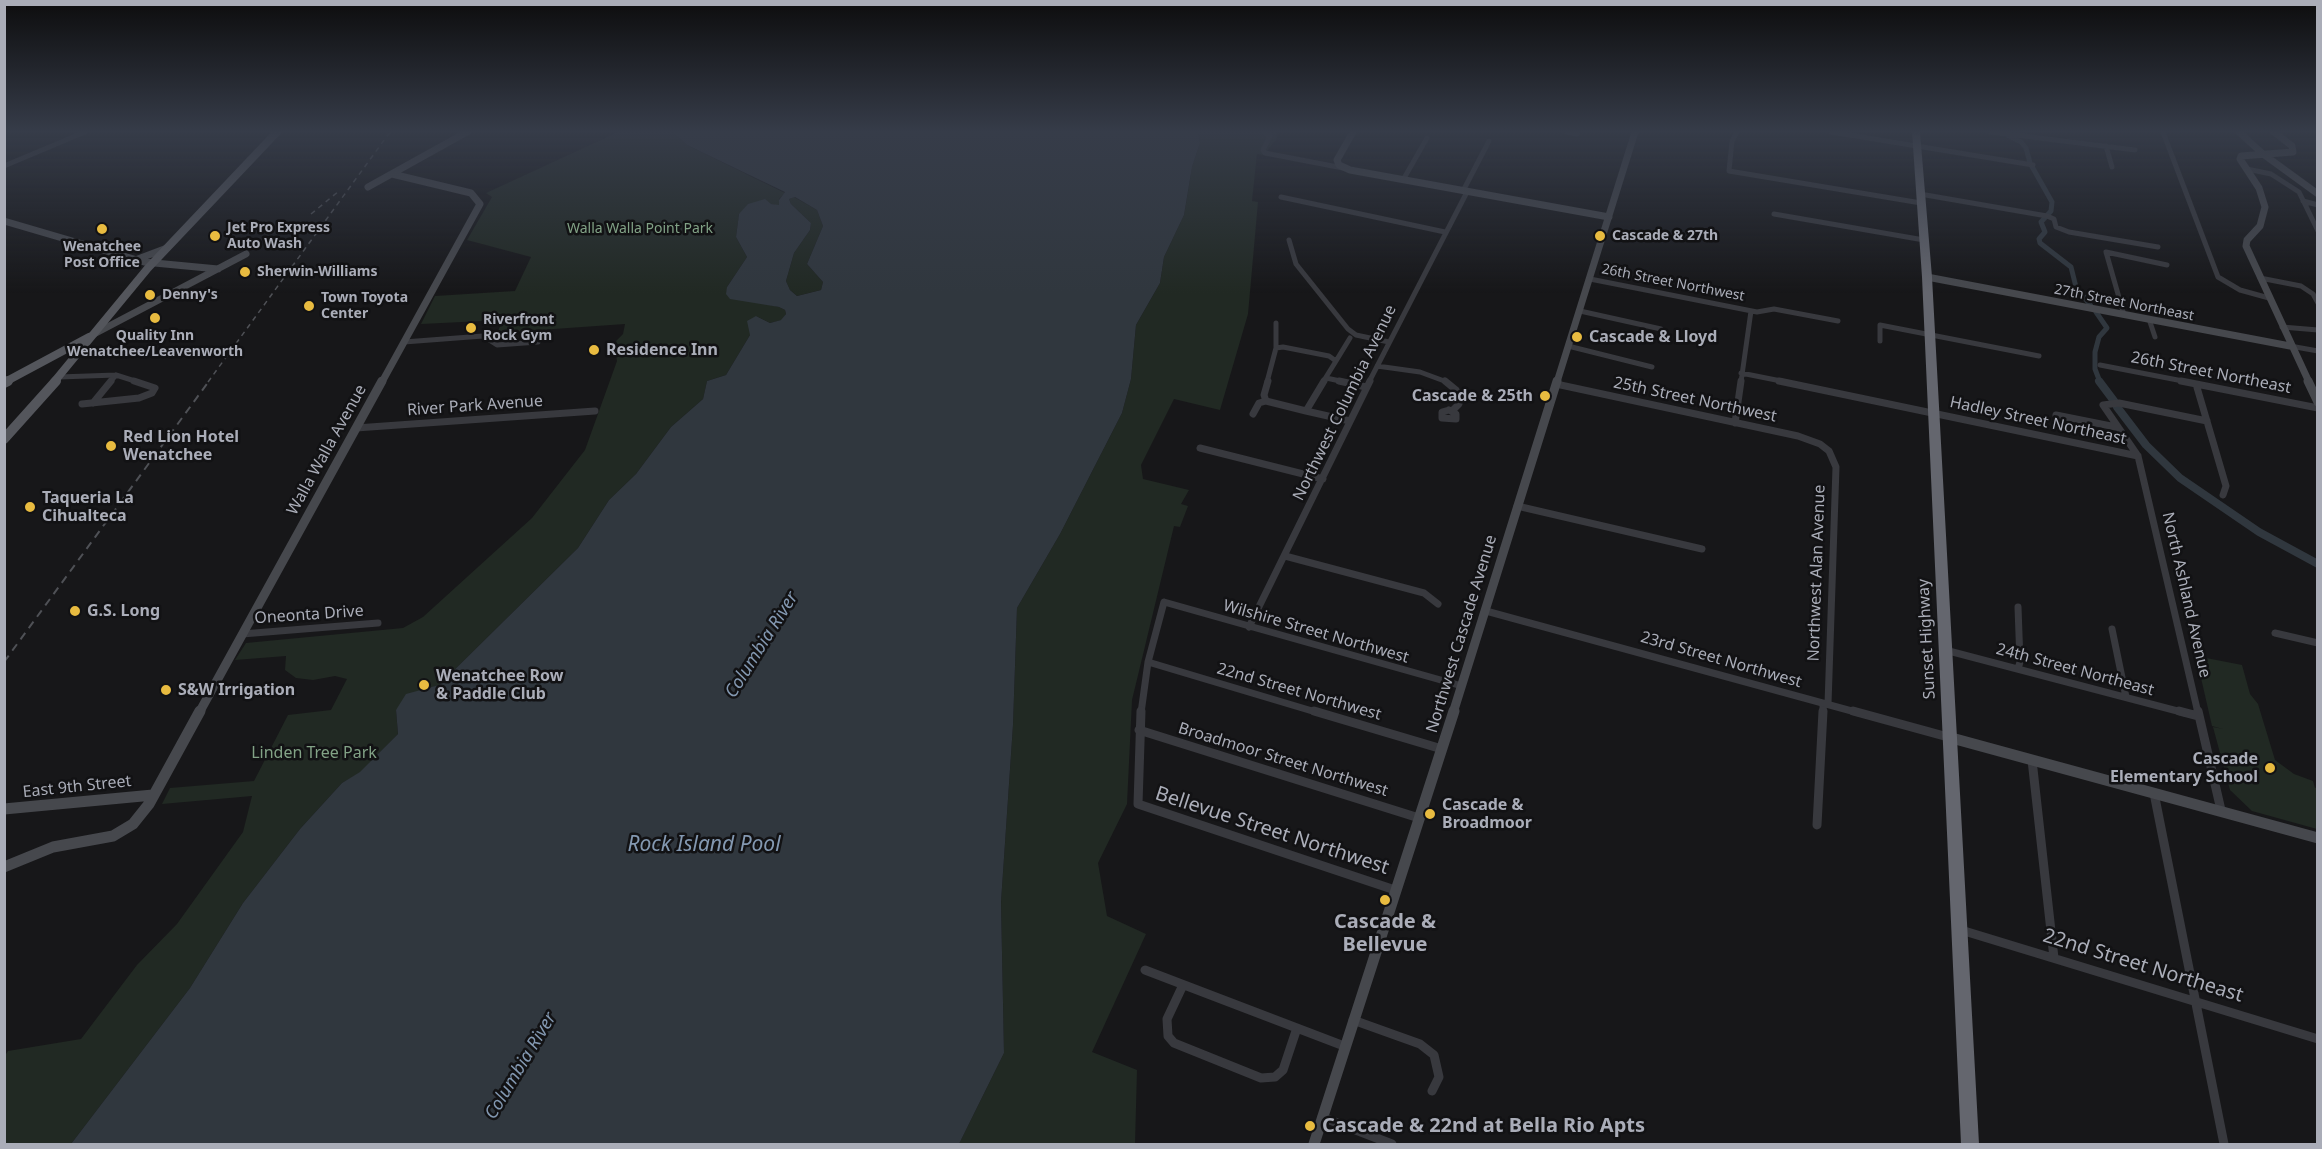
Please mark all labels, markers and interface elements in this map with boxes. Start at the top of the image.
place label: Jet Pro Express Auto Wash [227,220,330,252]
park label: Walla Walla Point Park [567,221,713,237]
marker: Wenatchee Post Office [95,222,109,236]
place label: Cascade & 27th [1612,228,1718,244]
marker: Jet Pro Express Auto Wash [208,229,222,243]
marker: Cascade & 27th [1593,229,1607,243]
place label: Wenatchee Post Office [63,239,141,272]
street label: 26th Street Northwest [1600,261,1746,305]
place label: Sherwin-Williams [257,264,377,280]
marker: Sherwin-Williams [238,265,252,279]
street label: 27th Street Northeast [2053,281,2195,325]
place label: Denny's [162,287,218,303]
marker: Denny's [143,288,157,302]
place label: Town Toyota Center [321,290,408,322]
marker: Town Toyota Center [302,299,316,313]
street label: Northwest Columbia Avenue [1289,302,1401,504]
marker: Quality Inn Wenatchee/Leavenworth [148,311,162,325]
place label: Riverfront Rock Gym [483,312,554,344]
marker: Riverfront Rock Gym [464,321,478,335]
place label: Cascade & Lloyd [1589,327,1717,347]
place label: Quality Inn Wenatchee/Leavenworth [67,328,243,360]
marker: Cascade & Lloyd [1570,330,1584,344]
place label: Residence Inn [606,340,718,360]
marker: Residence Inn [587,343,601,357]
street label: 26th Street Northeast [2129,348,2293,398]
street label: 25th Street Northwest [1612,373,1778,427]
street label: Walla Walla Avenue [283,381,371,519]
place label: Cascade & 25th [1412,386,1533,406]
marker: Cascade & 25th [1538,389,1552,403]
street label: River Park Avenue [406,392,544,420]
street label: Hadley Street Northeast [1948,393,2128,449]
place label: Red Lion Hotel Wenatchee [123,427,239,465]
marker: Red Lion Hotel Wenatchee [104,439,118,453]
street label: Northwest Alan Avenue [1804,484,1830,662]
place label: Taqueria La Cihualteca [42,488,134,526]
marker: Taqueria La Cihualteca [23,500,37,514]
street label: North Ashland Avenue [2158,510,2214,680]
street label: Northwest Cascade Avenue [1423,533,1501,735]
street label: Sunset Highway [1914,578,1940,700]
water label: Columbia River [721,588,803,702]
street label: Wilshire Street Northwest [1221,596,1411,668]
place label: G.S. Long [87,601,160,621]
street label: Oneonta Drive [254,602,364,628]
marker: G.S. Long [68,604,82,618]
street label: 23rd Street Northwest [1638,628,1804,692]
street label: 24th Street Northeast [1994,640,2156,700]
street label: 22nd Street Northwest [1215,659,1383,725]
place label: Wenatchee Row & Paddle Club [436,666,563,704]
marker: Wenatchee Row & Paddle Club [417,678,431,692]
place label: S&W Irrigation [178,680,295,700]
marker: S&W Irrigation [159,683,173,697]
street label: Broadmoor Street Northwest [1176,719,1390,801]
park label: Linden Tree Park [251,743,377,763]
place label: Cascade Elementary School [2110,749,2258,787]
marker: Cascade Elementary School [2263,761,2277,775]
street label: East 9th Street [22,772,132,802]
street label: Bellevue Street Northwest [1152,782,1392,880]
place label: Cascade & Broadmoor [1442,795,1532,833]
marker: Cascade & Broadmoor [1423,807,1437,821]
water label: Rock Island Pool [627,832,781,858]
marker: Cascade & Bellevue [1378,893,1392,907]
place label: Cascade & Bellevue [1334,910,1436,957]
street label: 22nd Street Northeast [2040,924,2246,1008]
water label: Columbia River [481,1009,561,1123]
place label: Cascade & 22nd at Bella Rio Apts [1322,1114,1645,1138]
marker: Cascade & 22nd at Bella Rio Apts [1303,1119,1317,1133]

